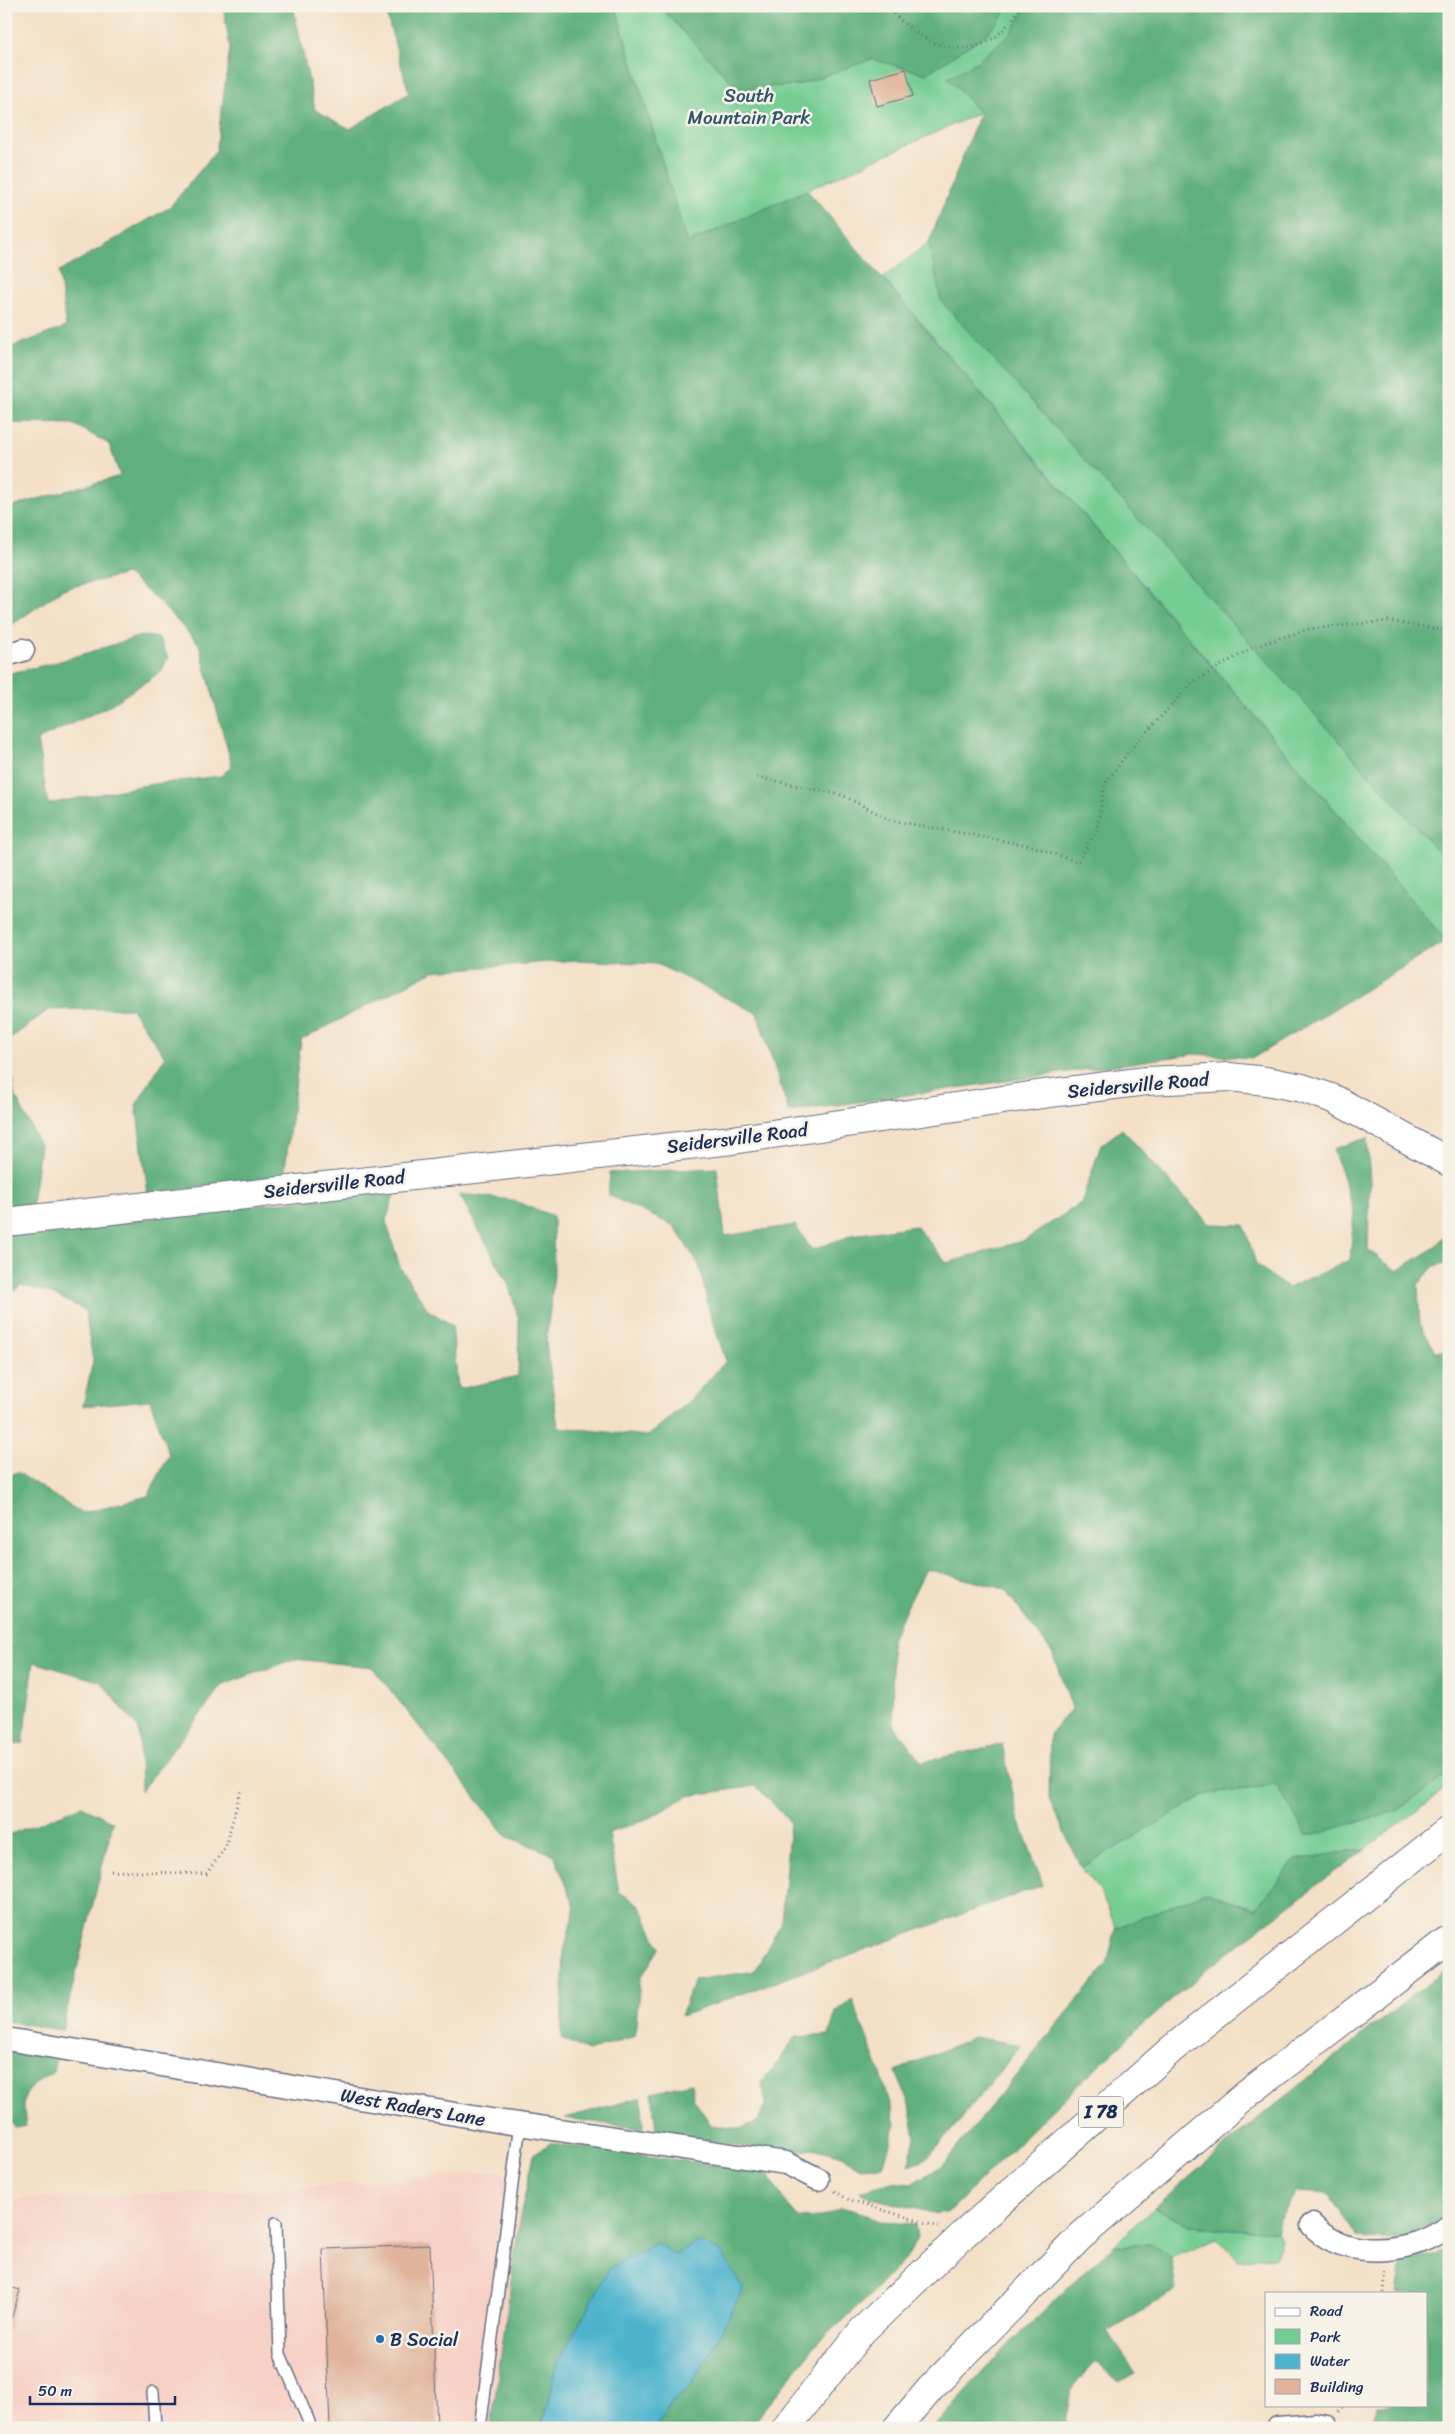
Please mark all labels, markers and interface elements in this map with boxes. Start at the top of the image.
park label: South Mountain Park [688,79,810,134]
street label: Seidersville Road [1066,1062,1212,1108]
street label: Seidersville Road [665,1113,811,1163]
street label: Seidersville Road [262,1160,408,1208]
street label: West Raders Lane [338,2078,488,2136]
road number: I 78 [1078,2096,1124,2128]
legend [1265,2292,1428,2406]
text: Road [1310,2298,1343,2324]
place label: B Social [390,2323,459,2356]
text: Park [1310,2324,1341,2350]
marker: B Social [374,2333,386,2345]
text: Water [1310,2348,1350,2374]
scale bar [30,2374,175,2406]
text: Building [1310,2374,1364,2400]
text: 50 m [38,2378,73,2404]

